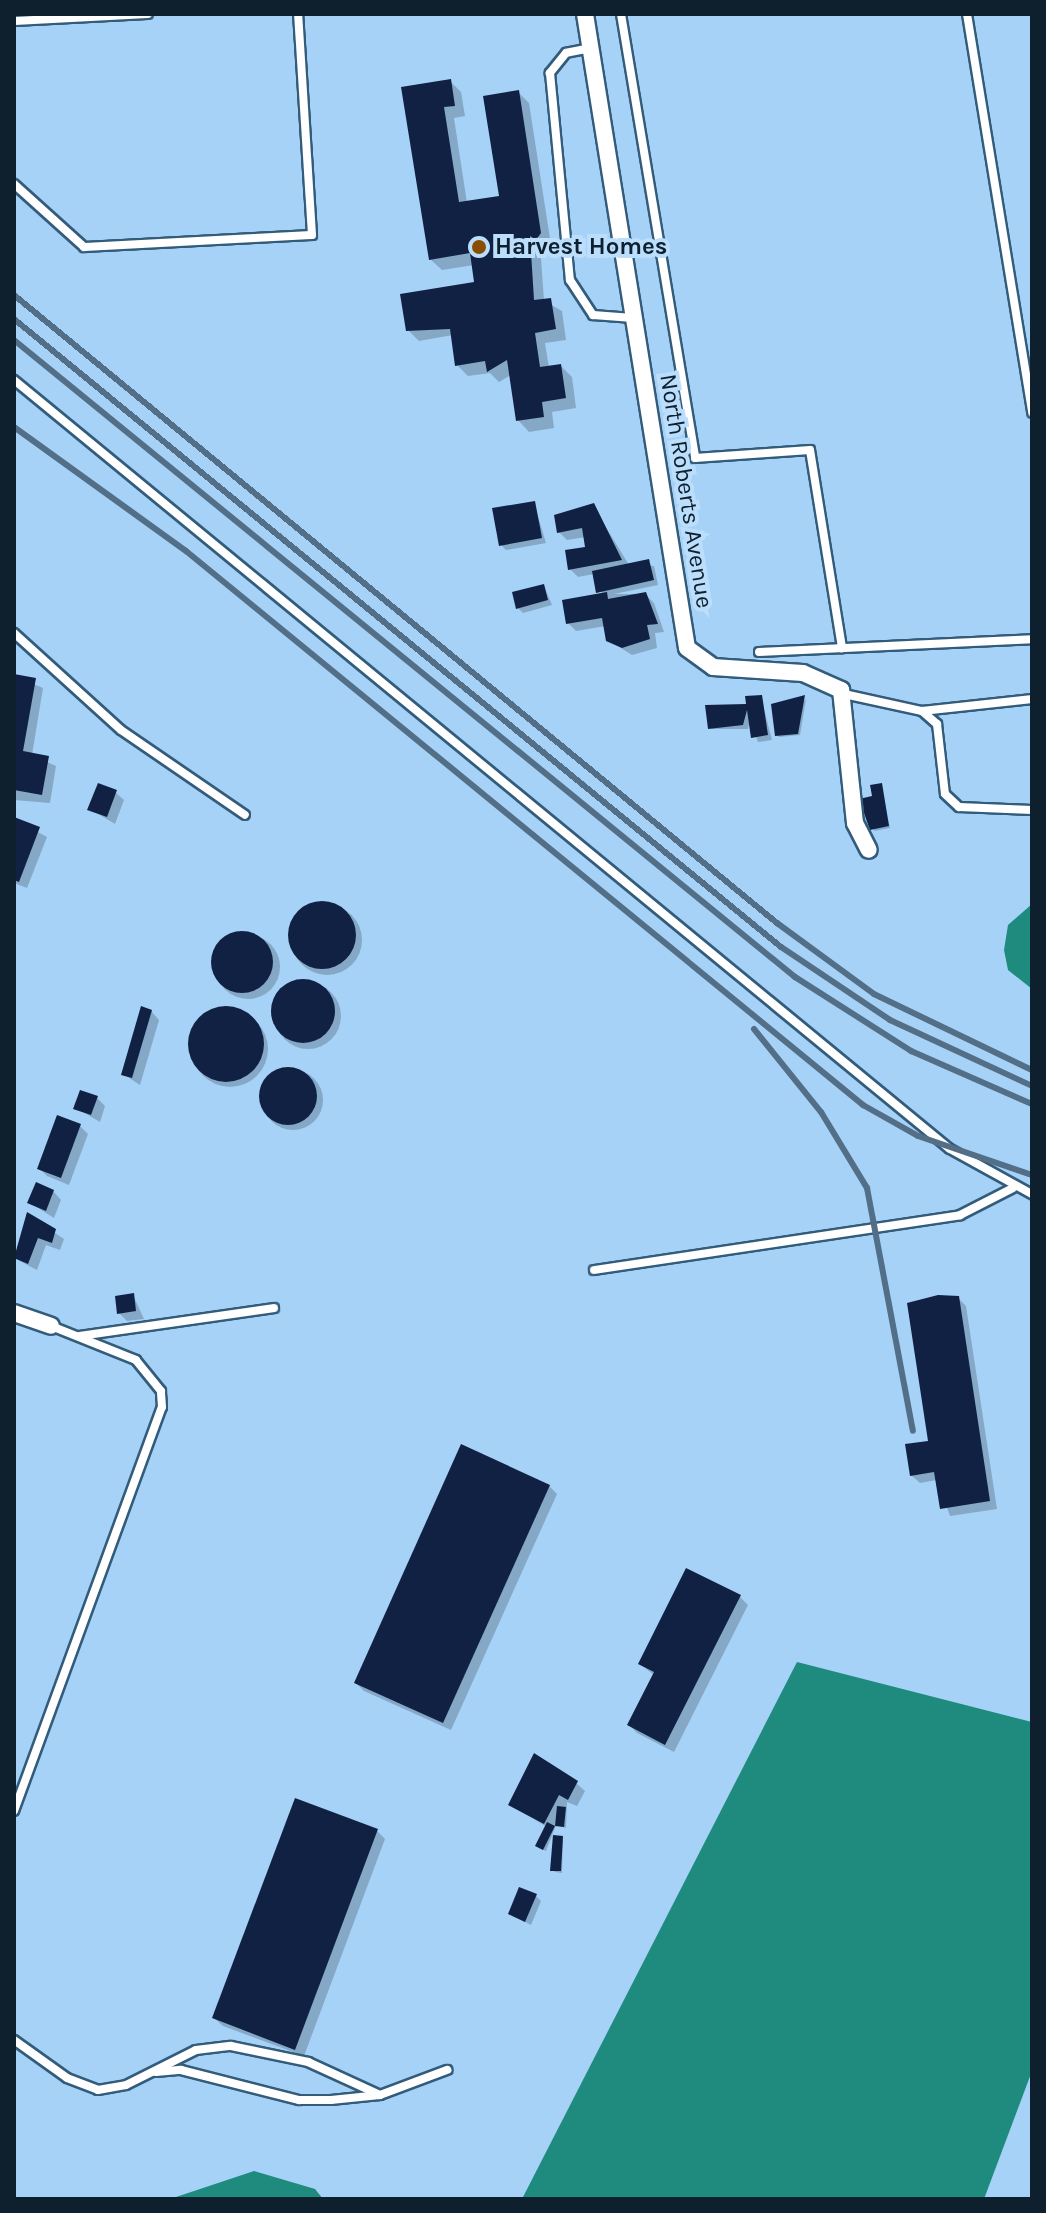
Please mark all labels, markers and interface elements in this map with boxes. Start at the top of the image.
place label: Harvest Homes [495,233,667,261]
marker: Harvest Homes [470,238,488,256]
street label: North Roberts Avenue [653,372,719,610]

